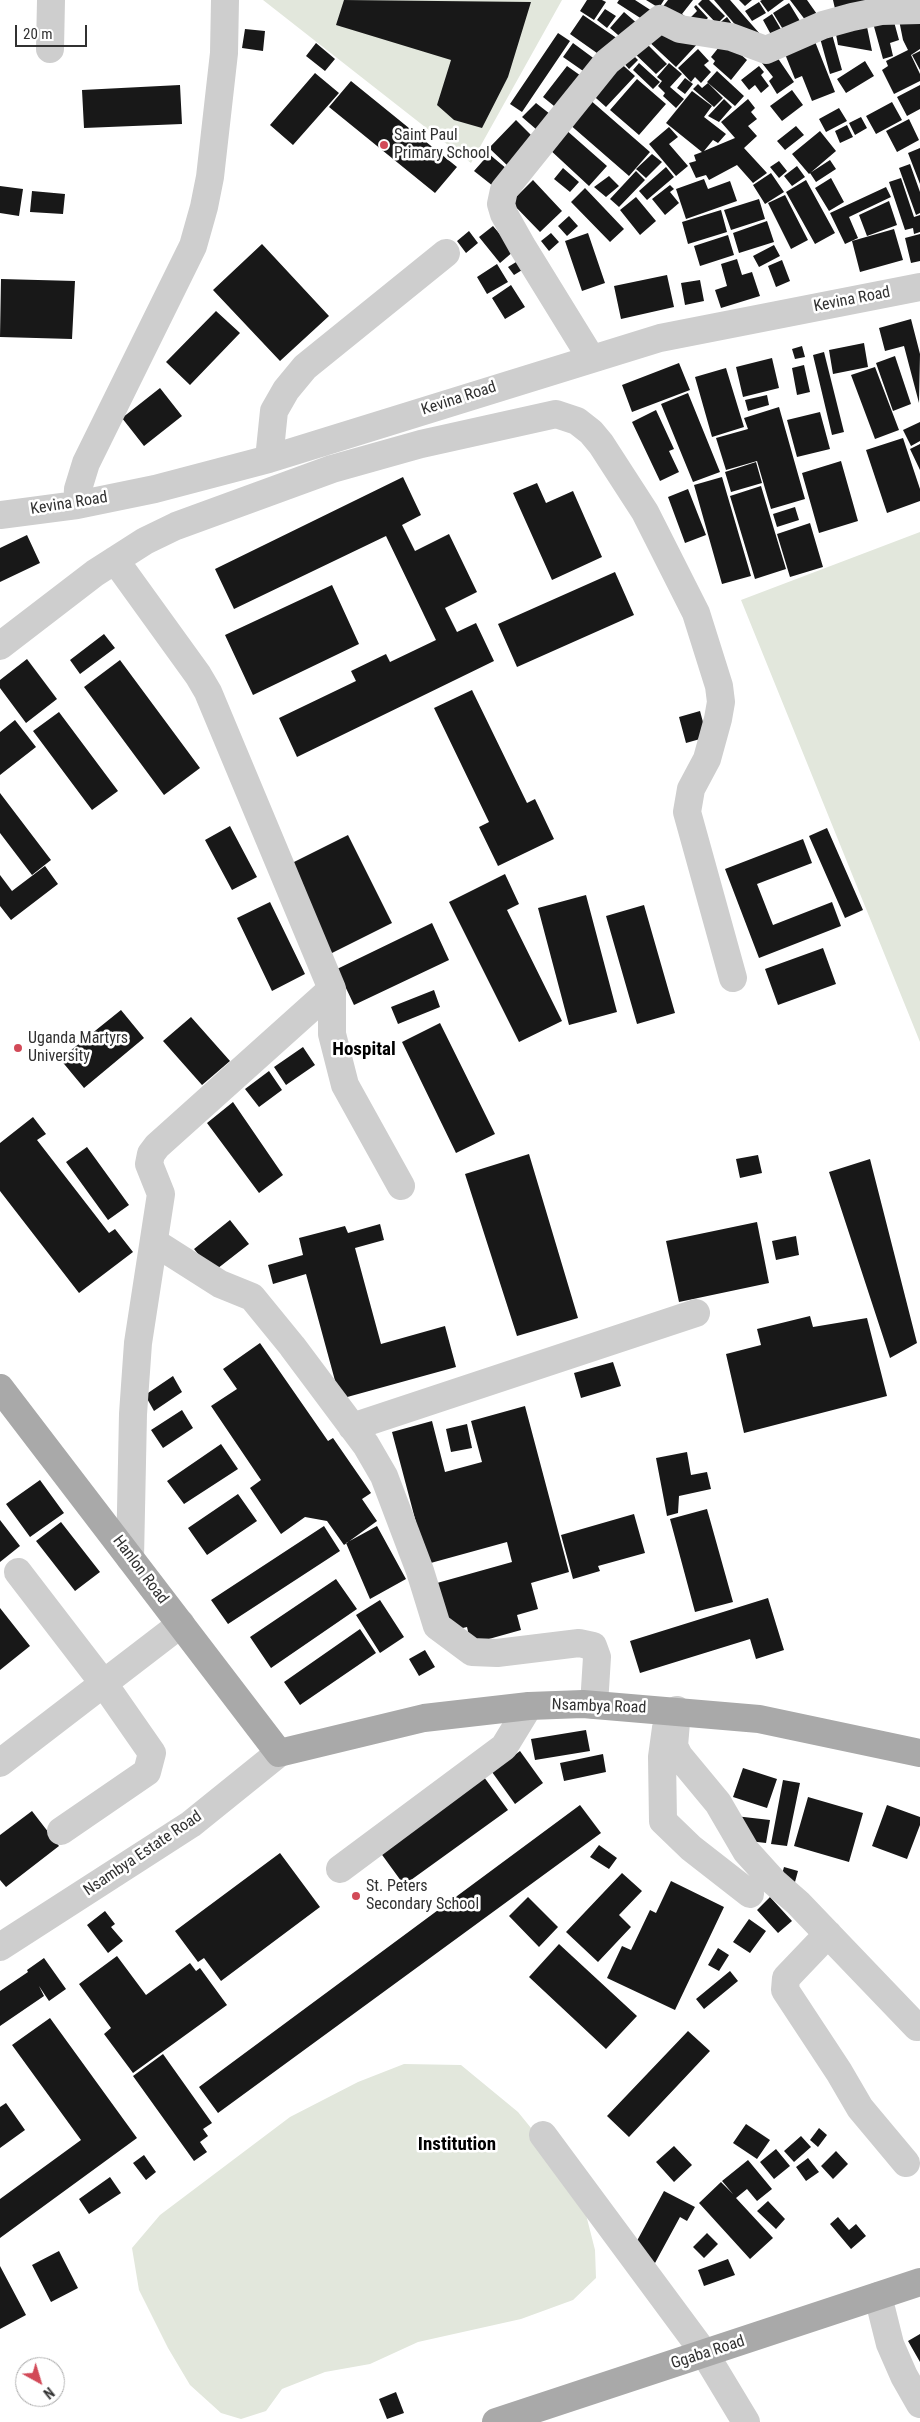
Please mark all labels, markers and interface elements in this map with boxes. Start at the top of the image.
scale bar [18,15,90,47]
text: 20 m [23,25,53,43]
place label: Saint Paul Primary School [394,126,490,164]
marker: Saint Paul Primary School [378,139,390,151]
street label: Kevina Road [812,283,892,317]
street label: Kevina Road [419,378,499,420]
street label: Kevina Road [29,488,109,520]
place label: Uganda Martyrs University [28,1029,128,1067]
district label: Hospital [332,1039,396,1061]
marker: Uganda Martyrs University [12,1042,24,1054]
street label: Hanlon Road [108,1532,172,1608]
street label: Nsambya Road [551,1696,647,1718]
street label: Nsambya Estate Road [80,1807,206,1901]
place label: St. Peters Secondary School [366,1877,479,1915]
marker: St. Peters Secondary School [350,1890,362,1902]
district label: Institution [418,2134,496,2156]
street label: Ggaba Road [669,2332,747,2374]
north arrow [15,2357,65,2407]
text: N [40,2384,57,2402]

